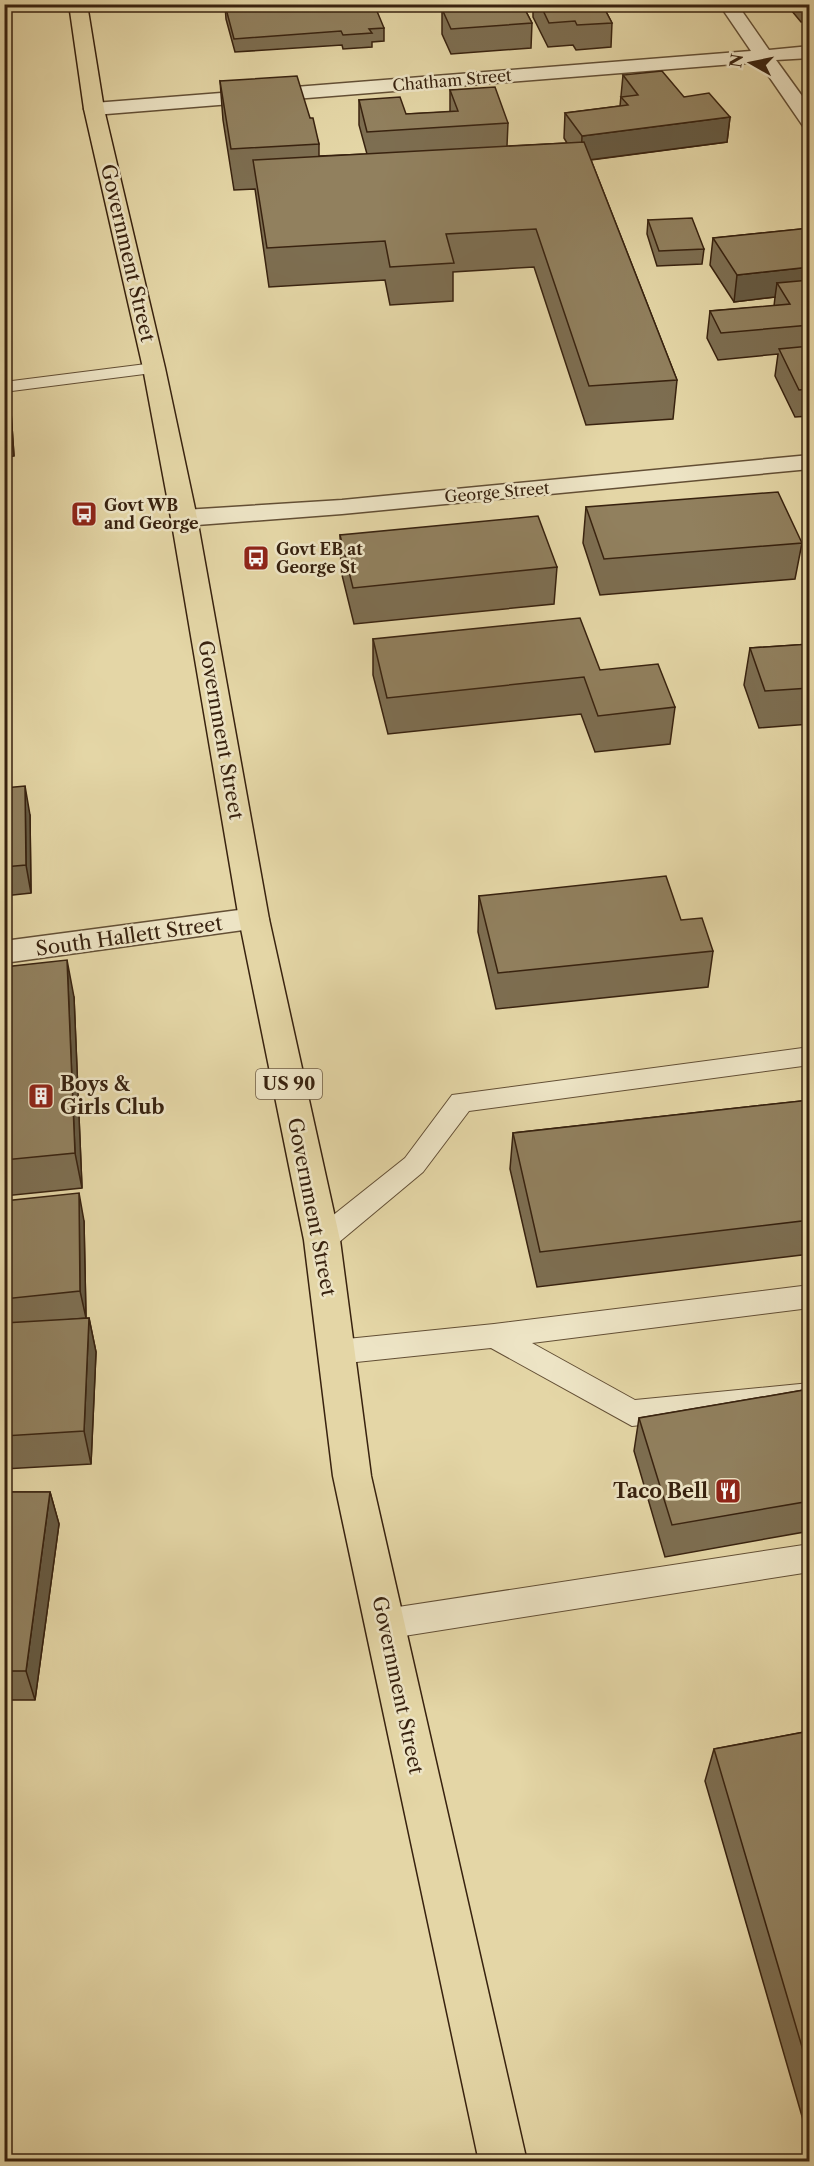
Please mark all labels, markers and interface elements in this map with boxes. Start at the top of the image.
north arrow [721,33,781,93]
text: N [725,52,747,69]
street label: Chatham Street [392,65,513,95]
street label: Government Street [96,162,160,344]
street label: George Street [444,477,551,507]
place label: Govt WB and George [104,495,199,533]
bus stop icon: Govt WB and George [69,499,99,529]
place label: Govt EB at George St [276,539,363,577]
bus stop icon: Govt EB at George St [241,543,271,573]
street label: Government Street [193,638,249,822]
street label: South Hallett Street [34,911,224,961]
road number: US 90 [256,1069,322,1099]
place label: Boys & Girls Club [60,1072,165,1119]
building icon: Boys & Girls Club [26,1081,56,1111]
street label: Government Street [283,1116,341,1298]
restaurant icon: Taco Bell [713,1476,743,1506]
place label: Taco Bell [613,1479,708,1503]
street label: Government Street [367,1594,429,1776]

